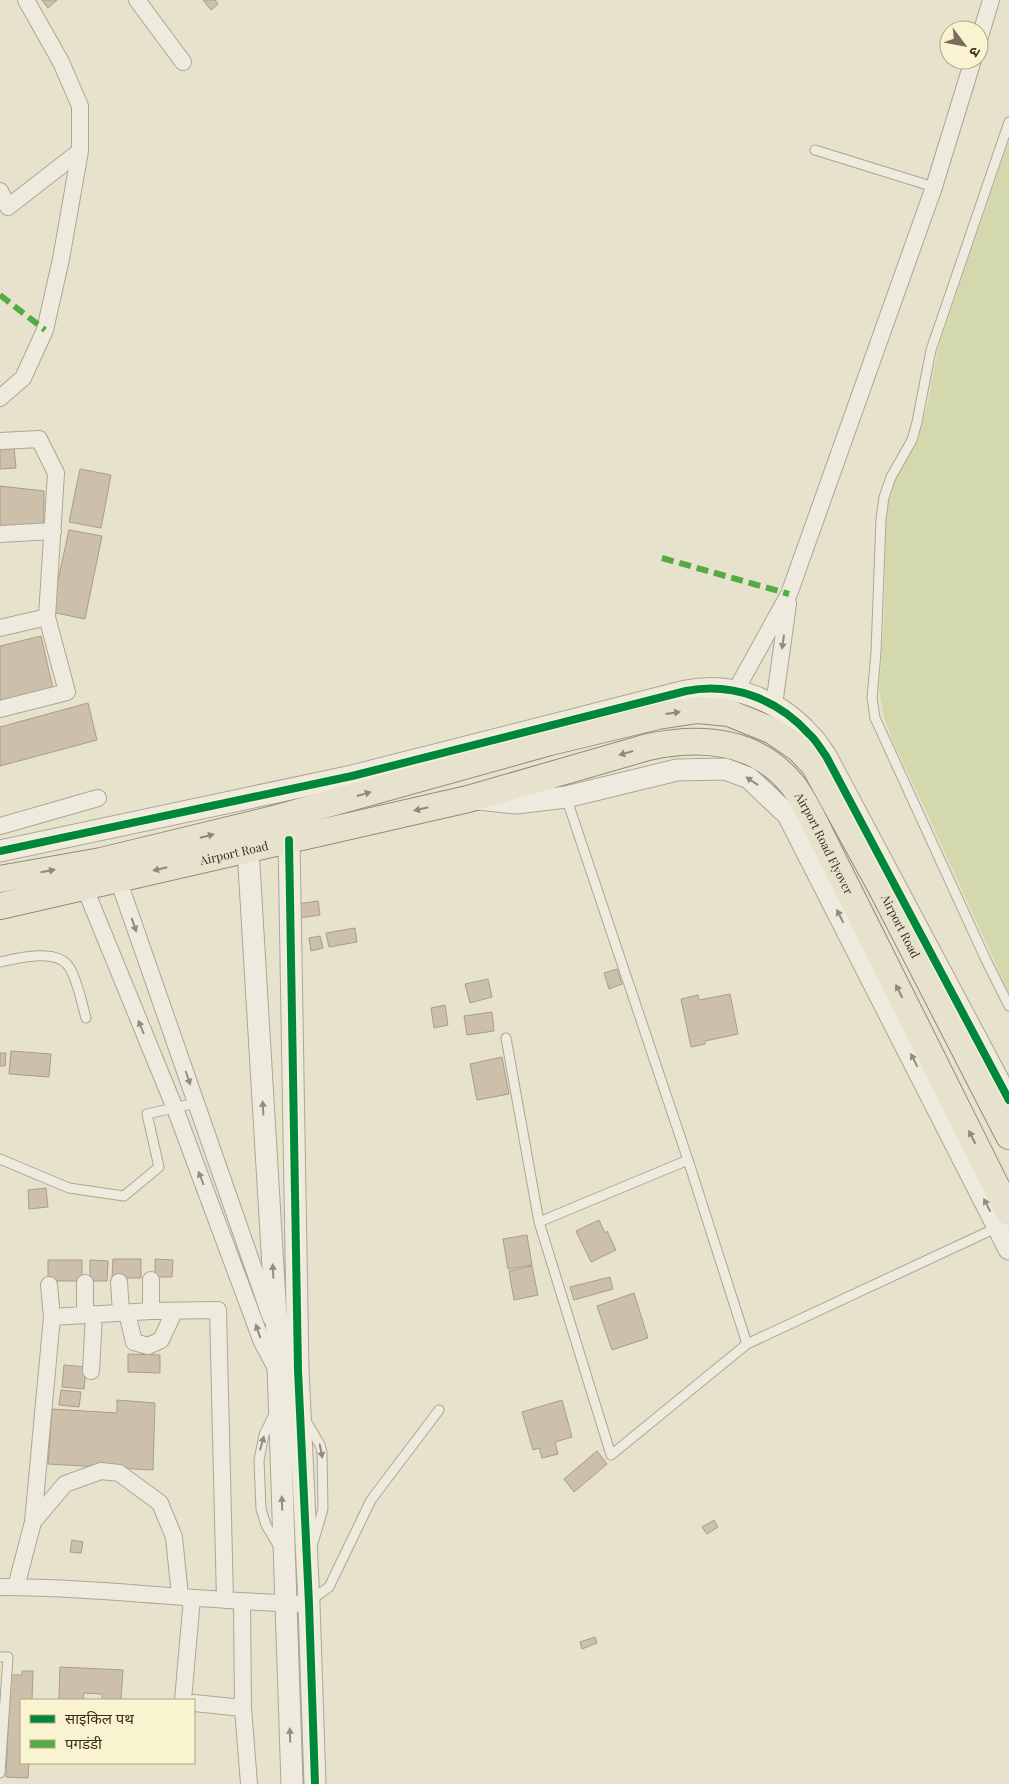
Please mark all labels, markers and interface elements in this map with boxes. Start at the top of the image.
north arrow [939,20,989,70]
text: उ [965,44,986,61]
one-way arrow [779,635,787,651]
one-way arrow [666,709,682,717]
one-way arrow [618,750,633,758]
one-way arrow [745,777,759,786]
street label: Airport Road Flyover [791,788,857,897]
one-way arrow [356,790,371,798]
one-way arrow [412,806,428,814]
one-way arrow [199,832,214,840]
street label: Airport Road [197,837,270,868]
one-way arrow [152,865,167,873]
one-way arrow [40,866,56,874]
street label: Airport Road [878,890,924,961]
one-way arrow [836,908,844,923]
one-way arrow [130,918,138,933]
one-way arrow [895,984,903,998]
one-way arrow [137,1020,145,1034]
one-way arrow [910,1053,918,1068]
one-way arrow [184,1071,192,1086]
one-way arrow [259,1100,267,1116]
one-way arrow [968,1130,976,1144]
one-way arrow [197,1170,205,1185]
one-way arrow [983,1198,991,1212]
one-way arrow [269,1262,277,1278]
one-way arrow [254,1323,261,1338]
one-way arrow [259,1436,267,1451]
one-way arrow [317,1444,325,1460]
one-way arrow [278,1495,286,1511]
legend [20,1699,195,1764]
text: साइकिल पथ [65,1708,134,1728]
one-way arrow [286,1727,294,1743]
text: पगडंडी [65,1733,103,1753]

